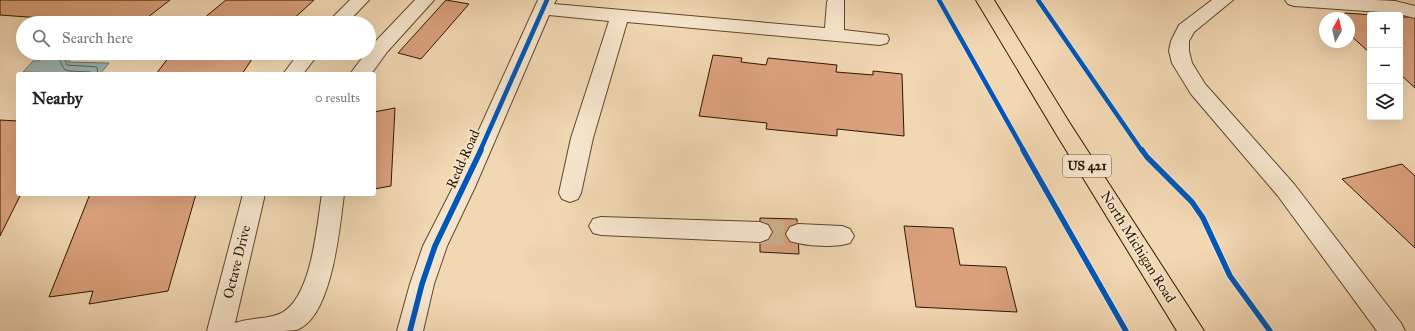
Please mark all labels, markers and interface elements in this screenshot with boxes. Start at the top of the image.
north arrow [1319,12,1355,48]
map controls [1367,12,1403,120]
button: + [1367,12,1403,48]
search box [16,16,376,60]
icon: search [30,27,52,49]
text: Search here [62,29,133,47]
button: − [1367,48,1403,84]
button: layers [1367,84,1403,120]
text: Nearby [32,88,83,109]
text: 0 results [315,90,360,106]
street label: Redd Road [443,127,483,191]
road number: US 421 [1063,155,1111,177]
street label: North Michigan Road [1097,188,1179,306]
street label: Octave Drive [220,223,254,300]

